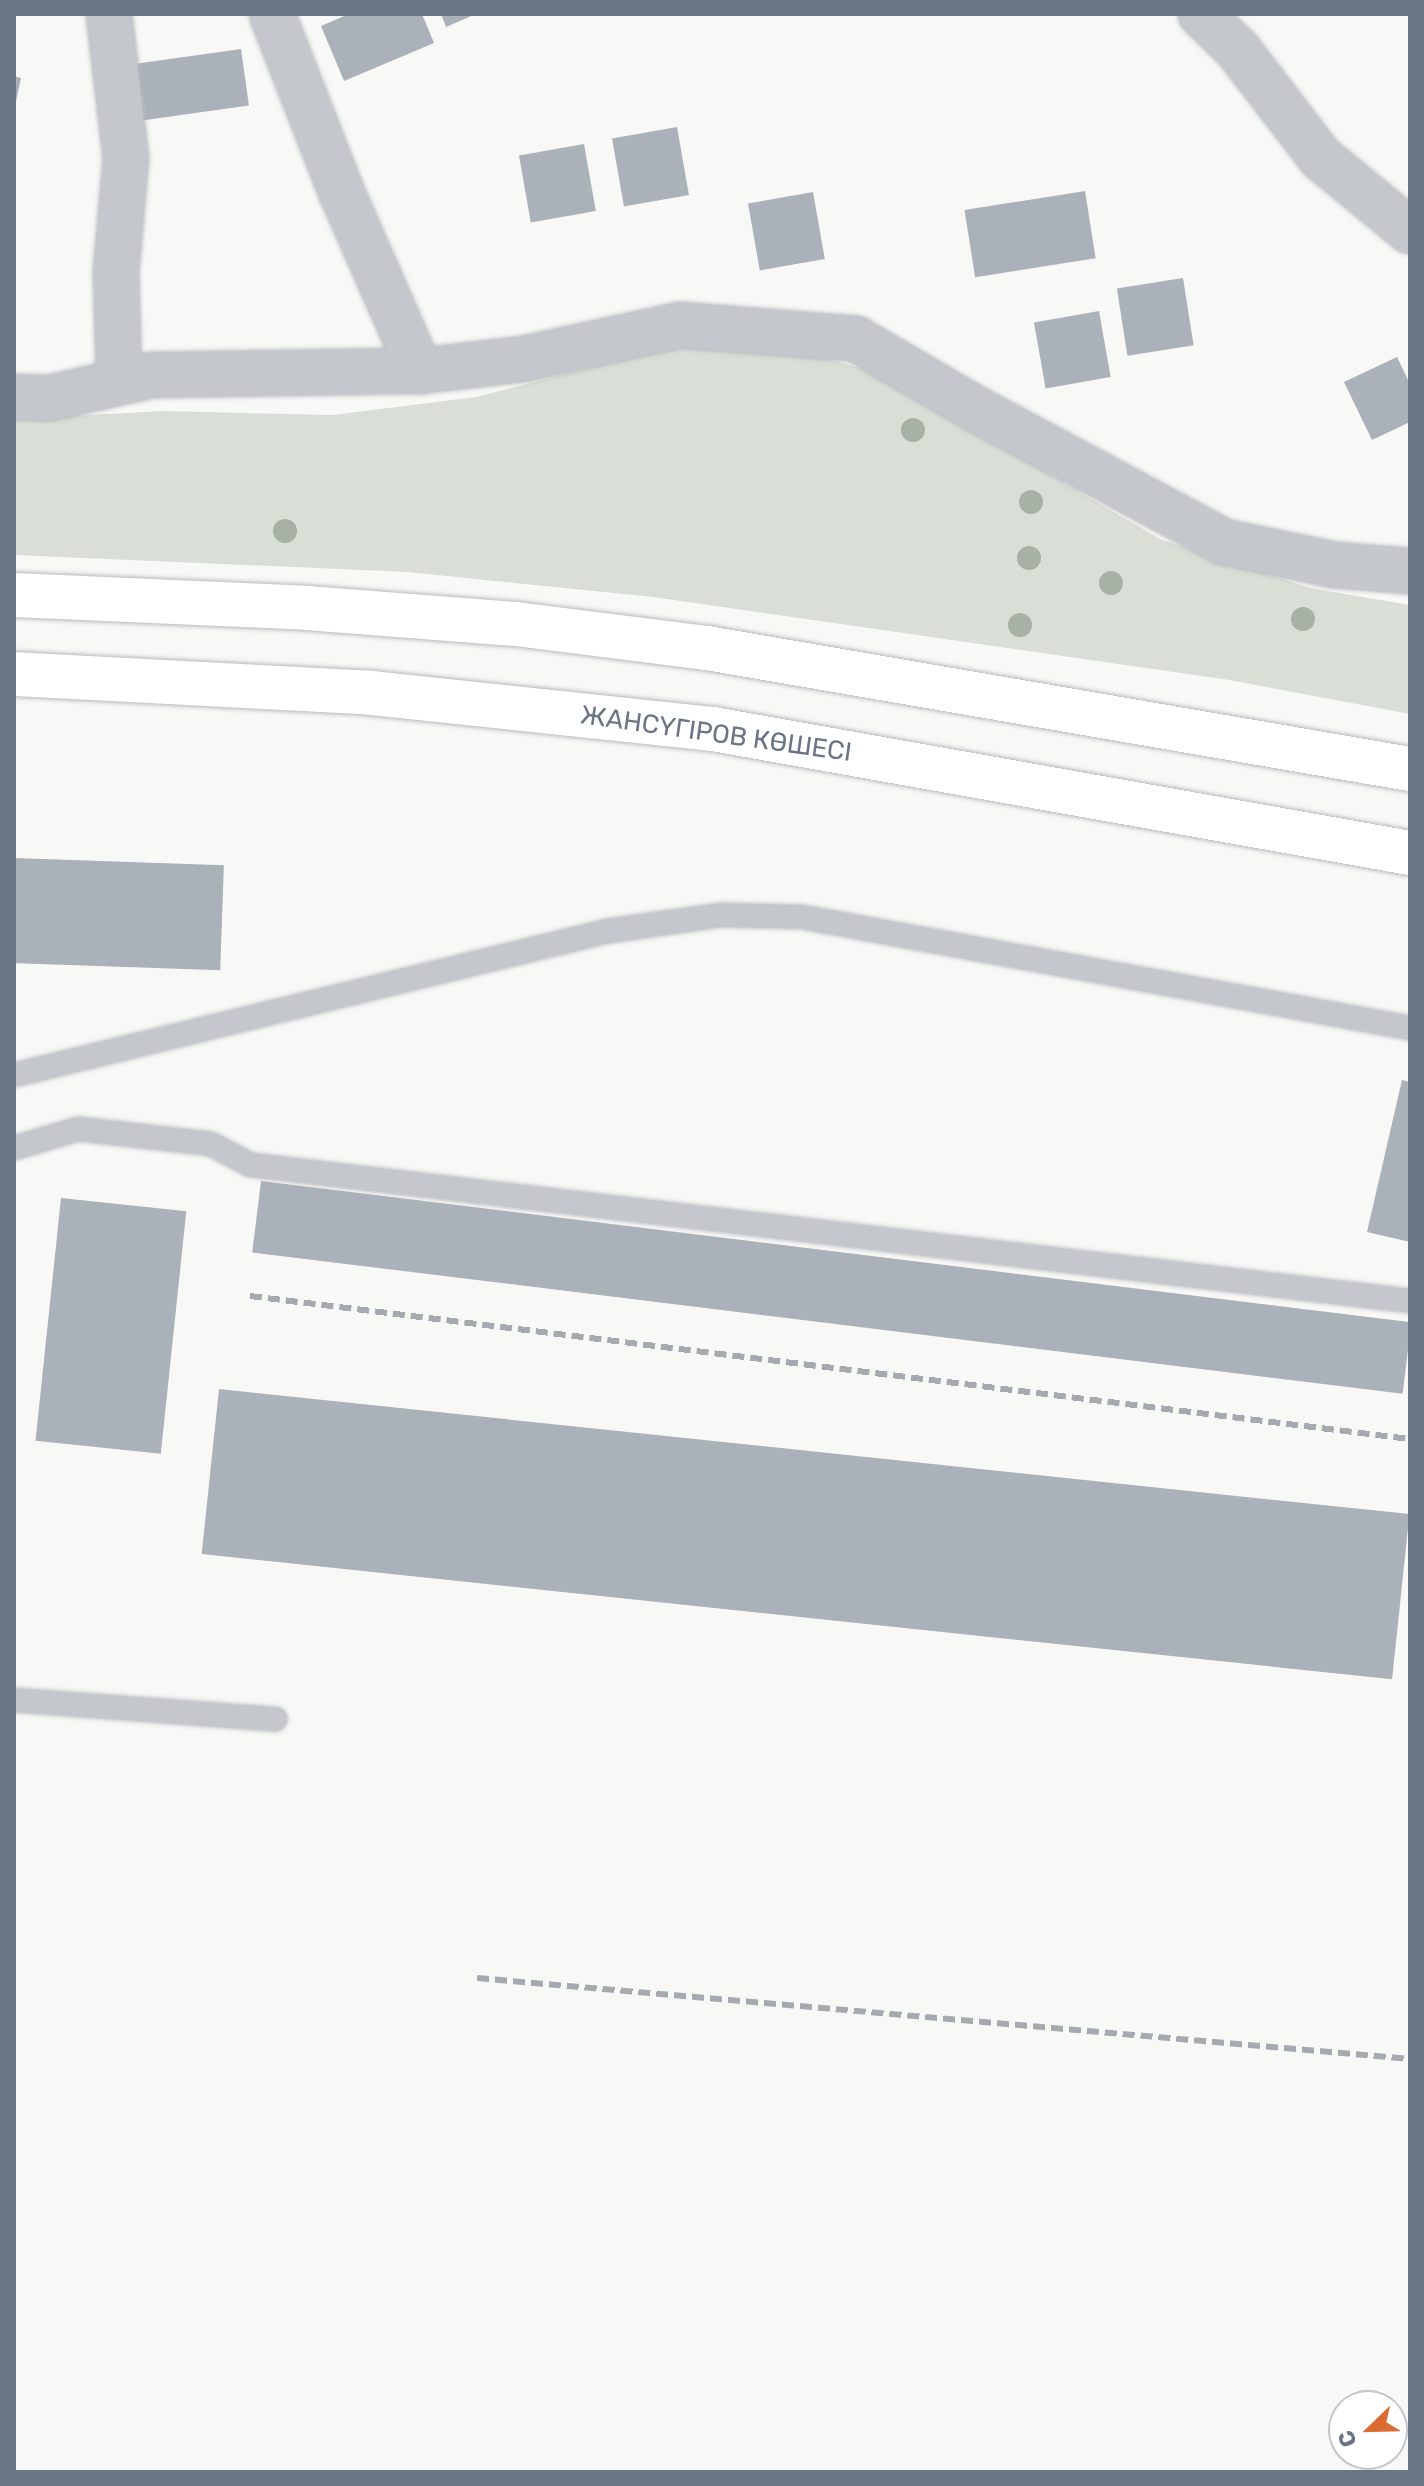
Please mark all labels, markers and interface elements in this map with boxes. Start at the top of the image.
street label: ЖАНСҮГІРОВ КӨШЕСІ [579,700,853,768]
north arrow [1328,2390,1408,2470]
text: С [1332,2426,1363,2451]

